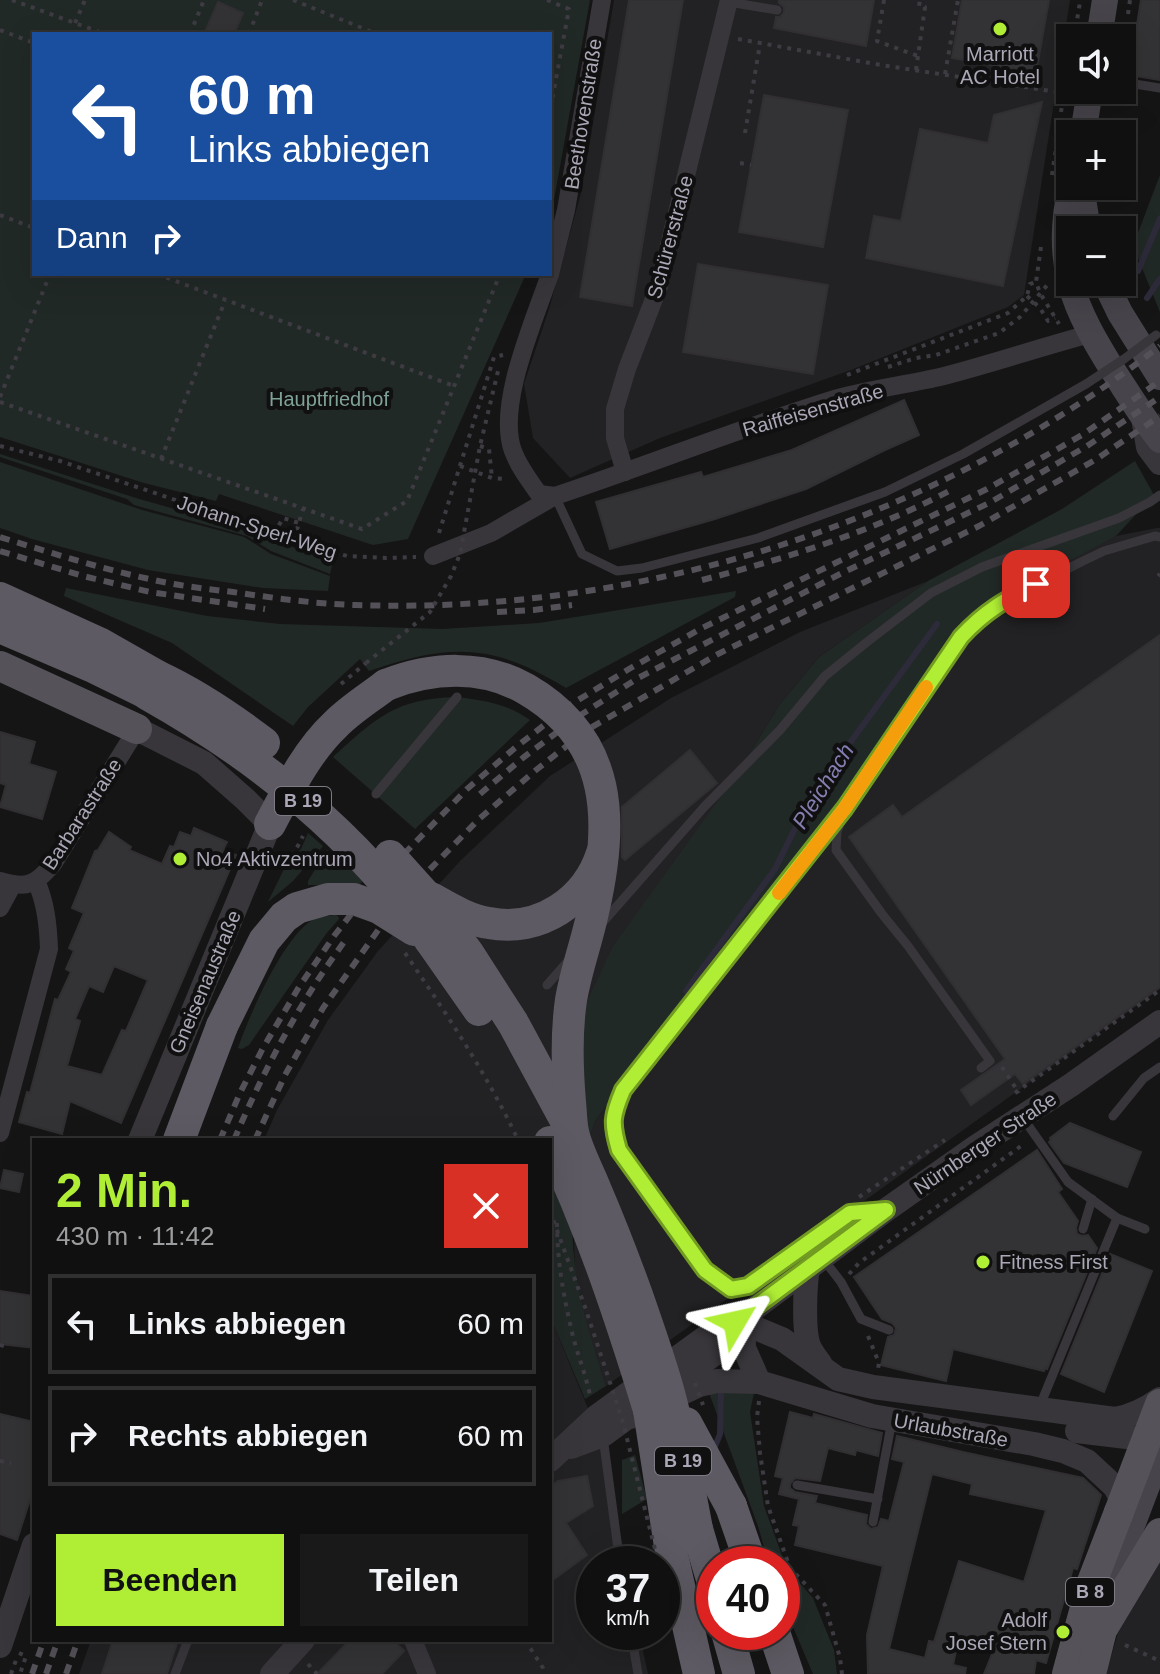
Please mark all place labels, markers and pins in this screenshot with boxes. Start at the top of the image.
marker: Marriott AC Hotel [991,20,1009,38]
place label: Marriott AC Hotel [960,43,1040,88]
pin [1002,550,1070,618]
place label: No4 Aktivzentrum [196,848,353,870]
marker: No4 Aktivzentrum [171,850,189,868]
place label: Fitness First [999,1251,1108,1273]
marker: Fitness First [974,1253,992,1271]
place label: Adolf Josef Stern [946,1609,1047,1654]
marker: Adolf Josef Stern [1054,1623,1072,1641]

